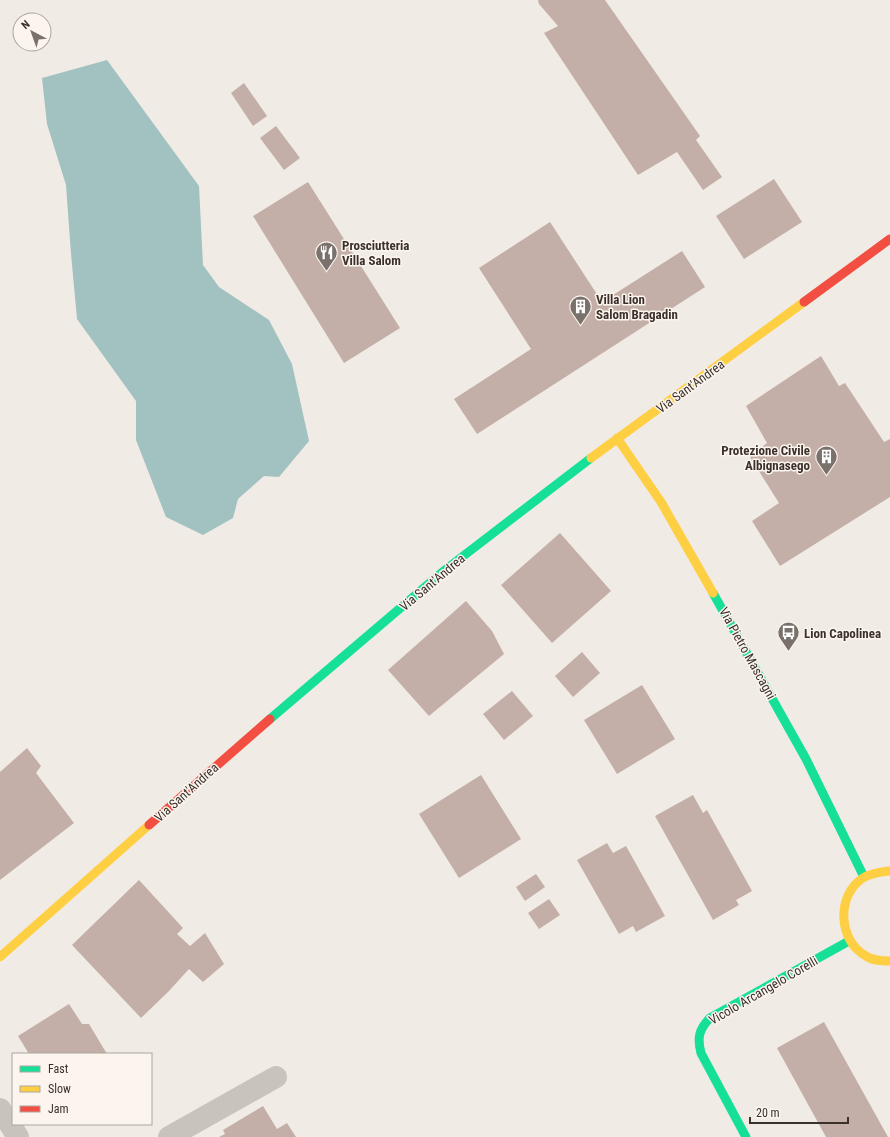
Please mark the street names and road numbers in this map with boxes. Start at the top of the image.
street label: Via Sant'Andrea [653,357,727,416]
street label: Via Sant'Andrea [397,551,468,614]
street label: Via Pietro Mascagni [716,605,779,702]
street label: Via Sant'Andrea [151,760,221,825]
street label: Vicolo Arcangelo Corelli [706,953,820,1028]

